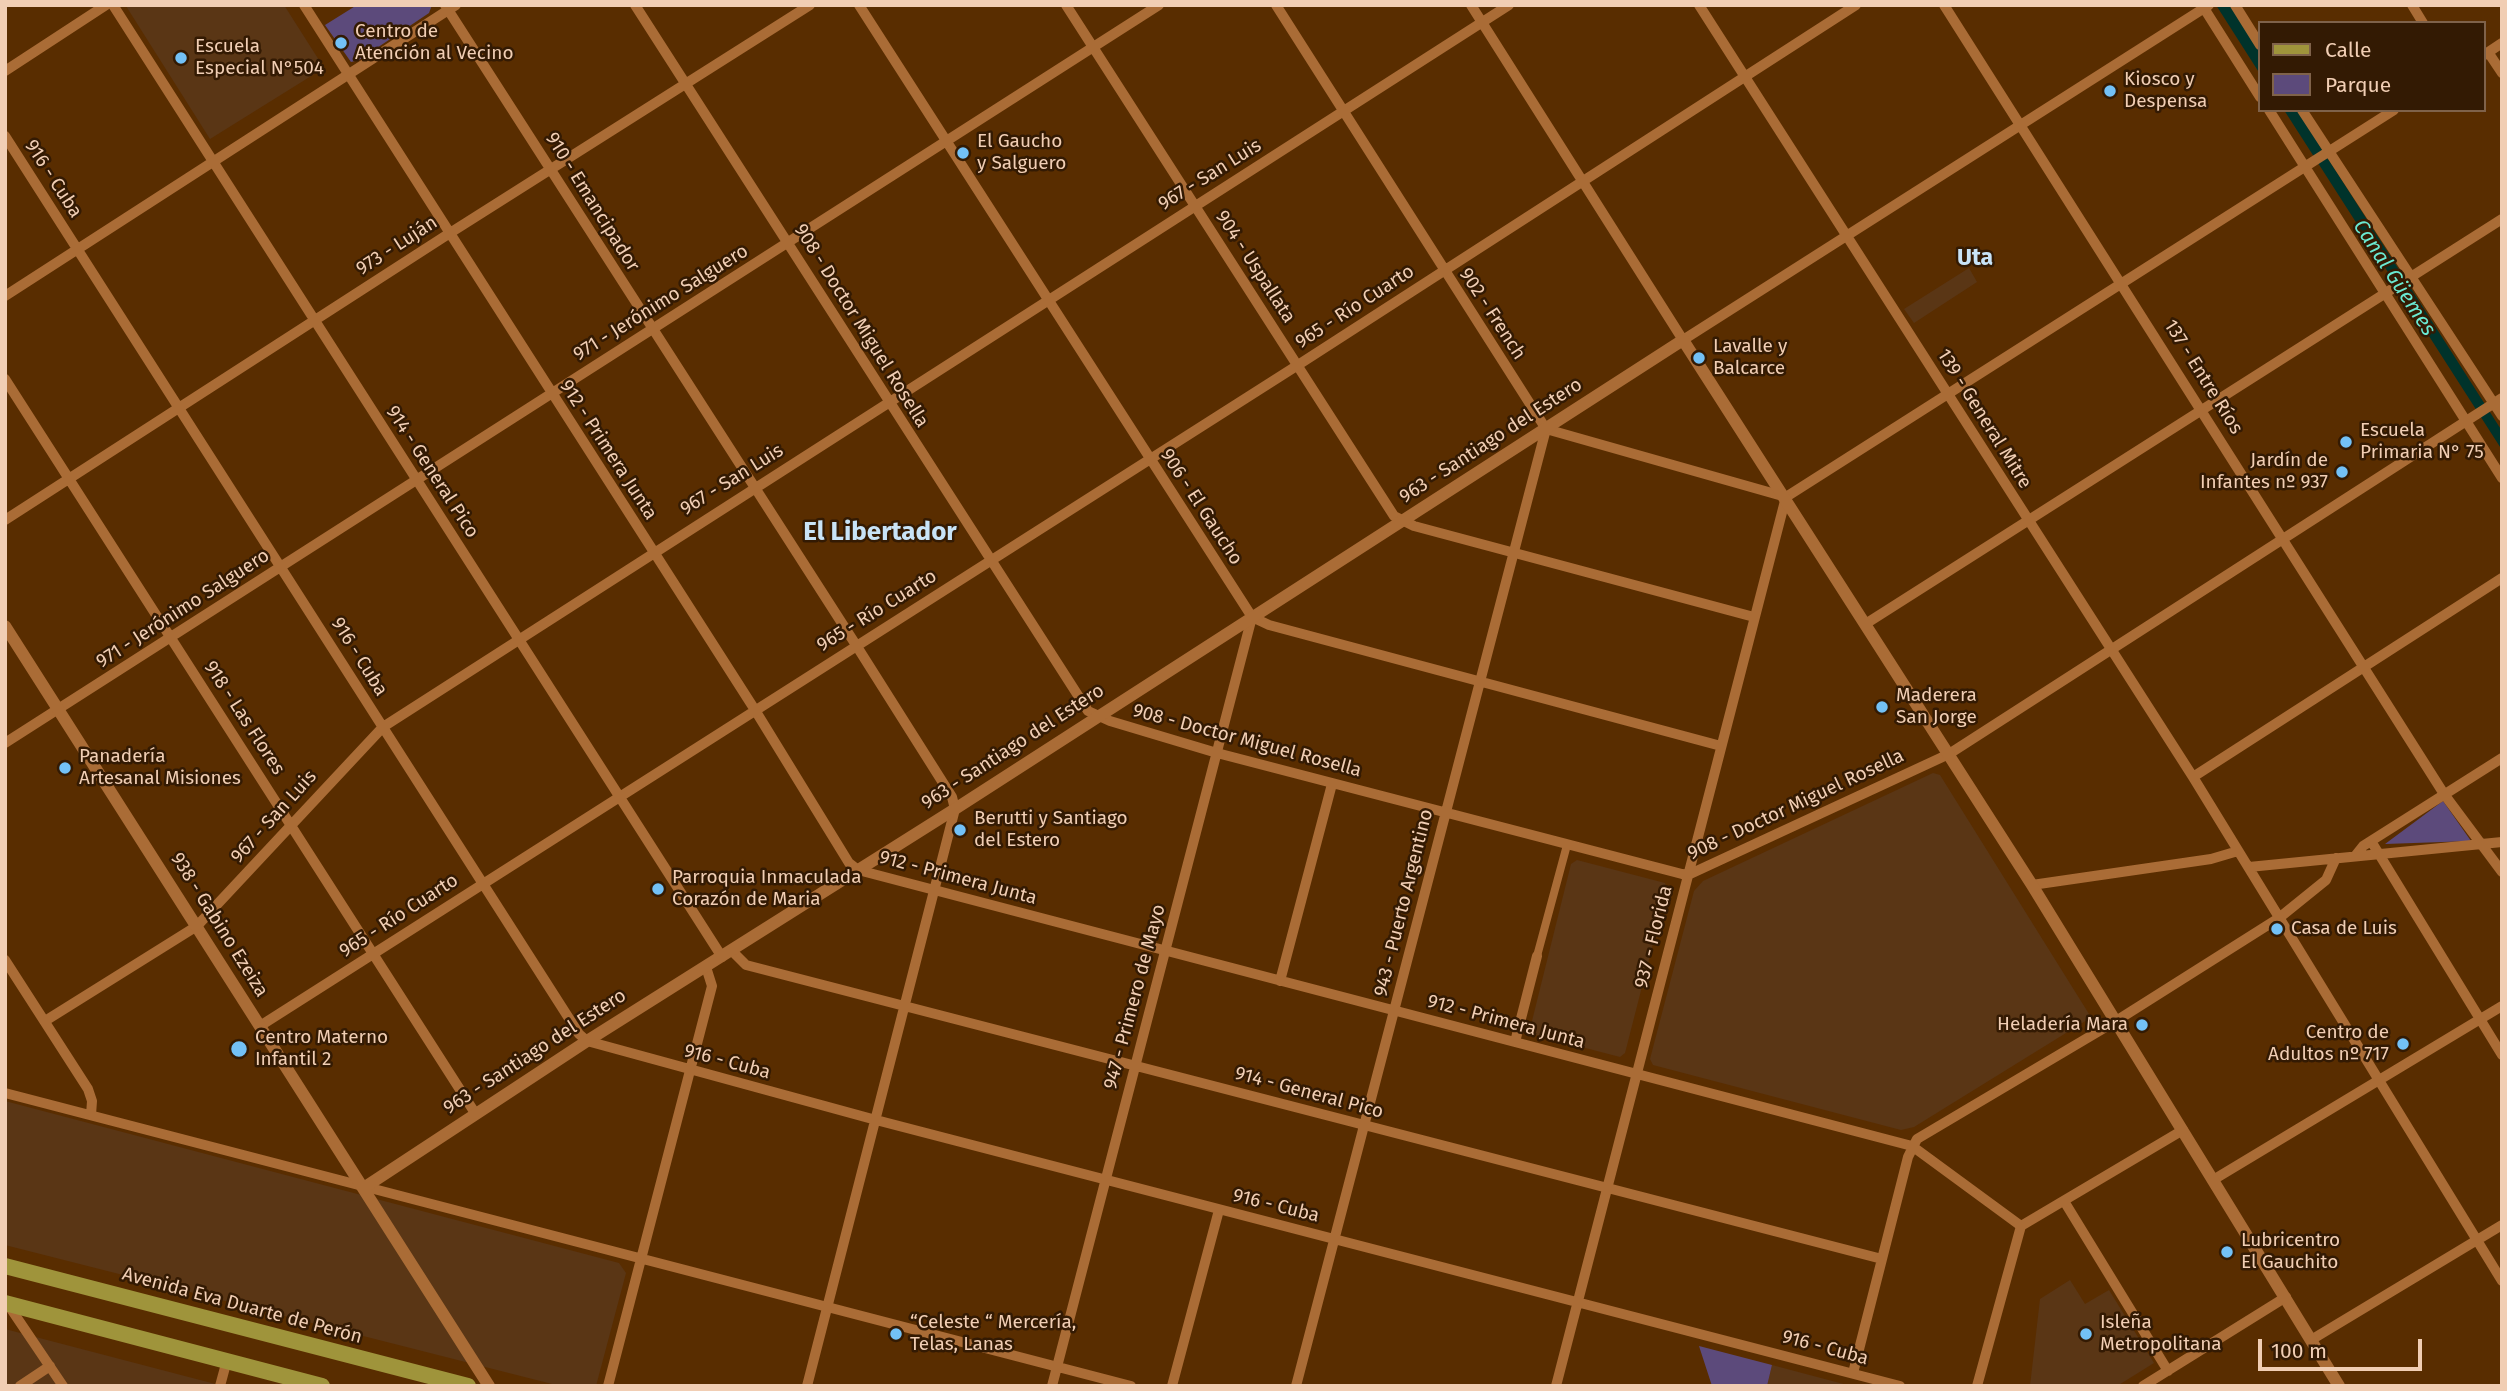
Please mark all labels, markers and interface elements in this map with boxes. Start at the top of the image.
place label: Centro de Atención al Vecino [355,21,514,65]
legend [2258,21,2486,112]
marker: Centro de Atención al Vecino [333,35,349,51]
place label: Escuela Especial N°504 [195,36,324,80]
text: Calle [2325,37,2371,63]
marker: Escuela Especial N°504 [173,50,189,66]
place label: Kiosco y Despensa [2124,69,2207,113]
text: Parque [2325,72,2391,98]
marker: Kiosco y Despensa [2102,83,2118,99]
street label: 910 - Emancipador [540,128,644,276]
place label: El Gaucho y Salguero [977,131,1066,175]
street label: 967 - San Luis [1154,134,1266,216]
street label: 916 - Cuba [19,136,87,222]
marker: El Gaucho y Salguero [955,145,971,161]
street label: 904 - Uspallata [1210,207,1300,327]
street label: 973 - Luján [352,211,442,281]
water label: Canal Güemes [2347,215,2441,341]
street label: 908 - Doctor Miguel Rosella [789,220,933,432]
street label: 971 - Jerónimo Salguero [569,240,753,366]
district label: Uta [1957,245,1993,273]
street label: 965 - Río Cuarto [1291,260,1419,354]
street label: 902 - French [1454,264,1530,364]
street label: 137 - Entre Ríos [2159,316,2247,438]
place label: Lavalle y Balcarce [1713,336,1787,380]
street label: 139 - General Mitre [1932,345,2036,493]
marker: Lavalle y Balcarce [1691,350,1707,366]
street label: 963 - Santiago del Estero [1395,373,1587,509]
street label: 912 - Primera Junta [554,376,662,524]
street label: 914 - General Pico [381,402,483,542]
place label: Escuela Primaria N° 75 [2360,420,2484,464]
marker: Escuela Primaria N° 75 [2338,434,2354,450]
street label: 967 - San Luis [676,439,788,521]
street label: 906 - El Gaucho [1155,445,1247,569]
place label: Jardín de Infantes nº 937 [2200,450,2328,494]
marker: Jardín de Infantes nº 937 [2334,464,2350,480]
district label: El Libertador [803,517,957,549]
street label: 971 - Jerónimo Salguero [92,545,274,673]
street label: 965 - Río Cuarto [813,565,941,657]
street label: 916 - Cuba [326,613,392,701]
street label: 918 - Las Flores [199,657,289,779]
street label: 963 - Santiago del Estero [917,679,1109,815]
place label: Maderera San Jorge [1896,685,1977,729]
street label: 908 - Doctor Miguel Rosella [1130,699,1364,783]
marker: Maderera San Jorge [1874,699,1890,715]
street label: 908 - Doctor Miguel Rosella [1684,745,1908,865]
place label: Panadería Artesanal Misiones [79,746,241,790]
marker: Panadería Artesanal Misiones [57,760,73,776]
street label: 967 - San Luis [226,766,322,868]
street label: 943 - Puerto Argentino [1370,807,1438,999]
place label: Berutti y Santiago del Estero [974,808,1128,852]
marker: Berutti y Santiago del Estero [952,822,968,838]
street label: 912 - Primera Junta [877,846,1039,910]
street label: 938 - Gabino Ezeiza [165,849,273,1001]
place label: Parroquia Inmaculada Corazón de Maria [672,867,861,911]
street label: 965 - Río Cuarto [335,869,463,963]
marker: Parroquia Inmaculada Corazón de Maria [650,881,666,897]
street label: 937 - Florida [1630,883,1678,991]
street label: 947 - Primero de Mayo [1099,902,1171,1092]
place label: Casa de Luis [2291,918,2397,940]
marker: Casa de Luis [2269,921,2285,937]
street label: 963 - Santiago del Estero [439,984,631,1120]
street label: 912 - Primera Junta [1425,990,1587,1054]
place label: Heladería Mara [1997,1014,2128,1036]
marker: Heladería Mara [2134,1017,2150,1033]
place label: Centro de Adultos nº 717 [2268,1022,2389,1066]
place label: Centro Materno Infantil 2 [255,1027,388,1071]
marker: Centro de Adultos nº 717 [2395,1036,2411,1052]
marker: Centro Materno Infantil 2 [229,1039,249,1059]
street label: 916 - Cuba [681,1040,773,1084]
street label: 914 - General Pico [1232,1062,1386,1124]
street label: 916 - Cuba [1230,1184,1322,1228]
place label: Lubricentro El Gauchito [2241,1230,2340,1274]
marker: Lubricentro El Gauchito [2219,1244,2235,1260]
street label: Avenida Eva Duarte de Perón [120,1263,364,1349]
place label: “Celeste “ Mercería, Telas, Lanas [910,1312,1076,1356]
place label: Isleña Metropolitana [2100,1312,2222,1356]
scale bar [2262,1324,2426,1368]
marker: “Celeste “ Mercería, Telas, Lanas [888,1326,904,1342]
street label: 916 - Cuba [1779,1326,1871,1370]
marker: Isleña Metropolitana [2078,1326,2094,1342]
text: 100 m [2271,1338,2327,1364]

